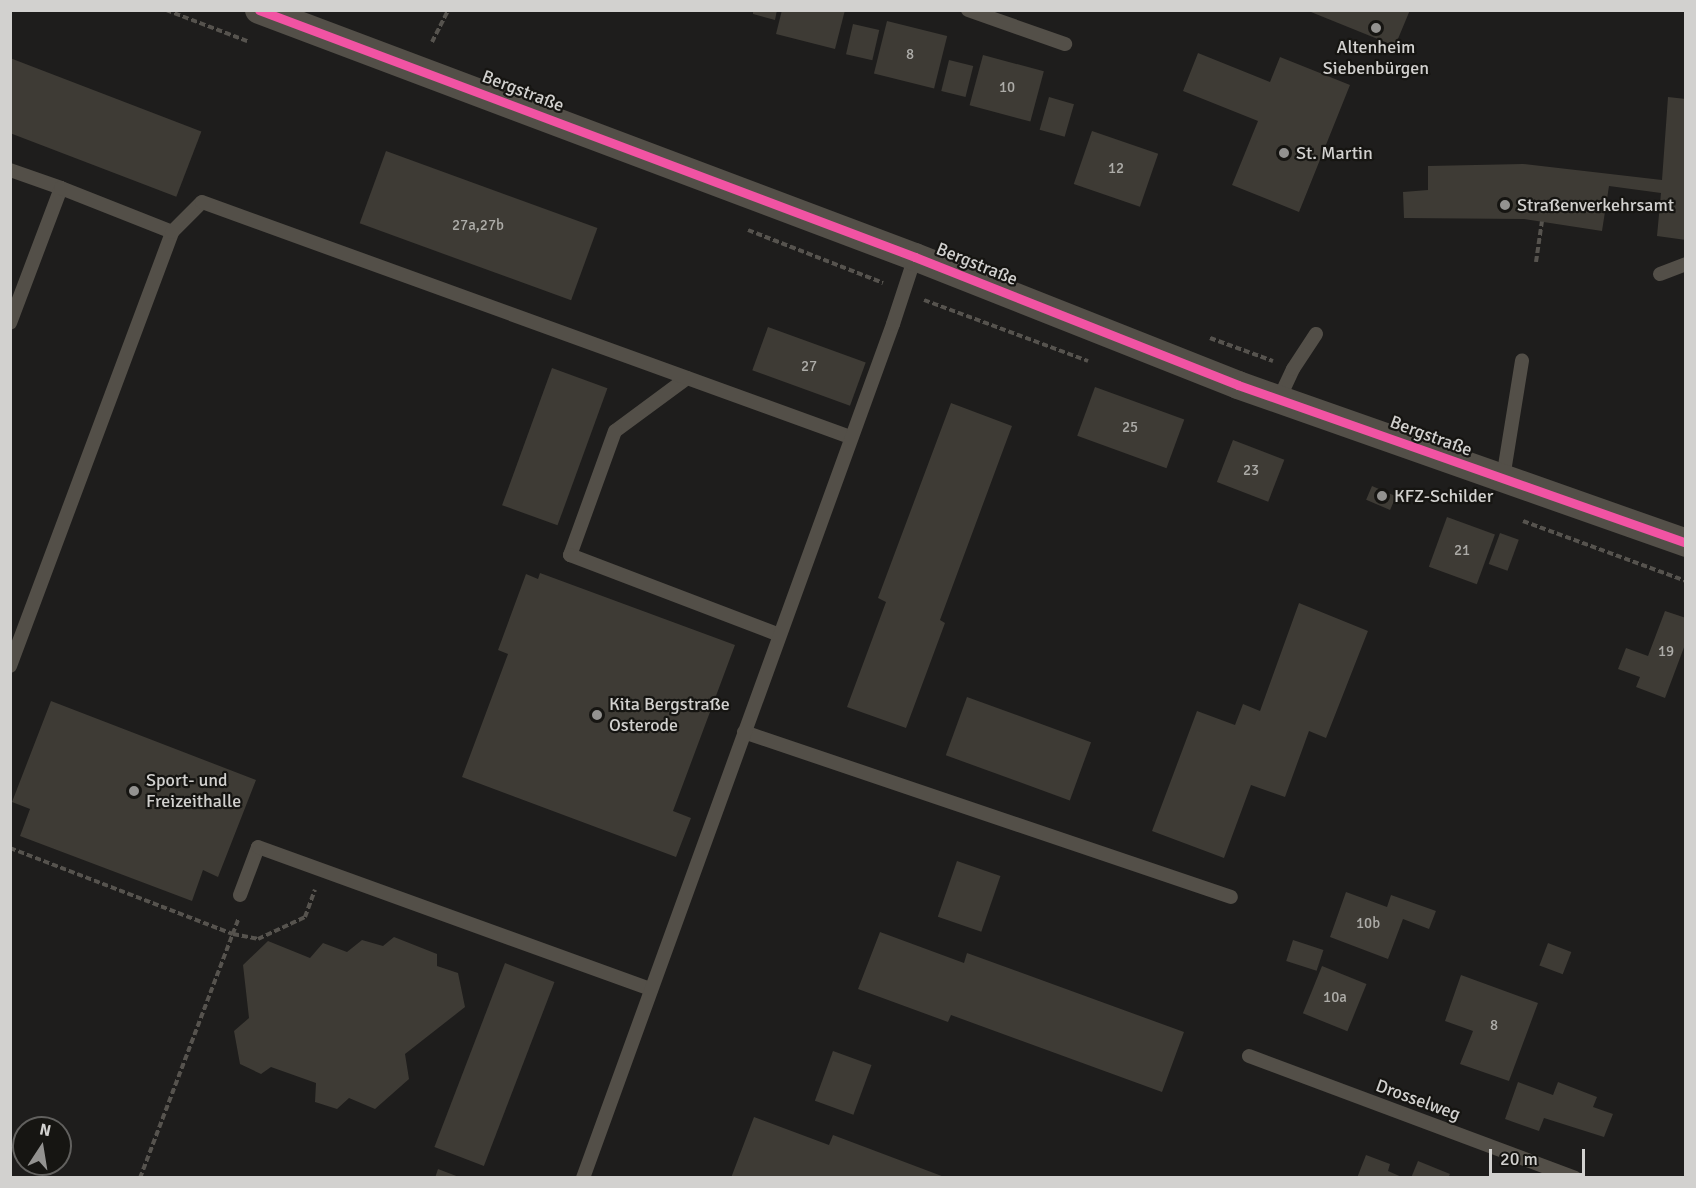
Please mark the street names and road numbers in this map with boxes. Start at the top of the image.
street label: Bergstraße [479,66,567,116]
street label: Bergstraße [933,238,1021,290]
street label: Bergstraße [1387,411,1475,461]
street label: Drosselweg [1373,1075,1463,1125]

